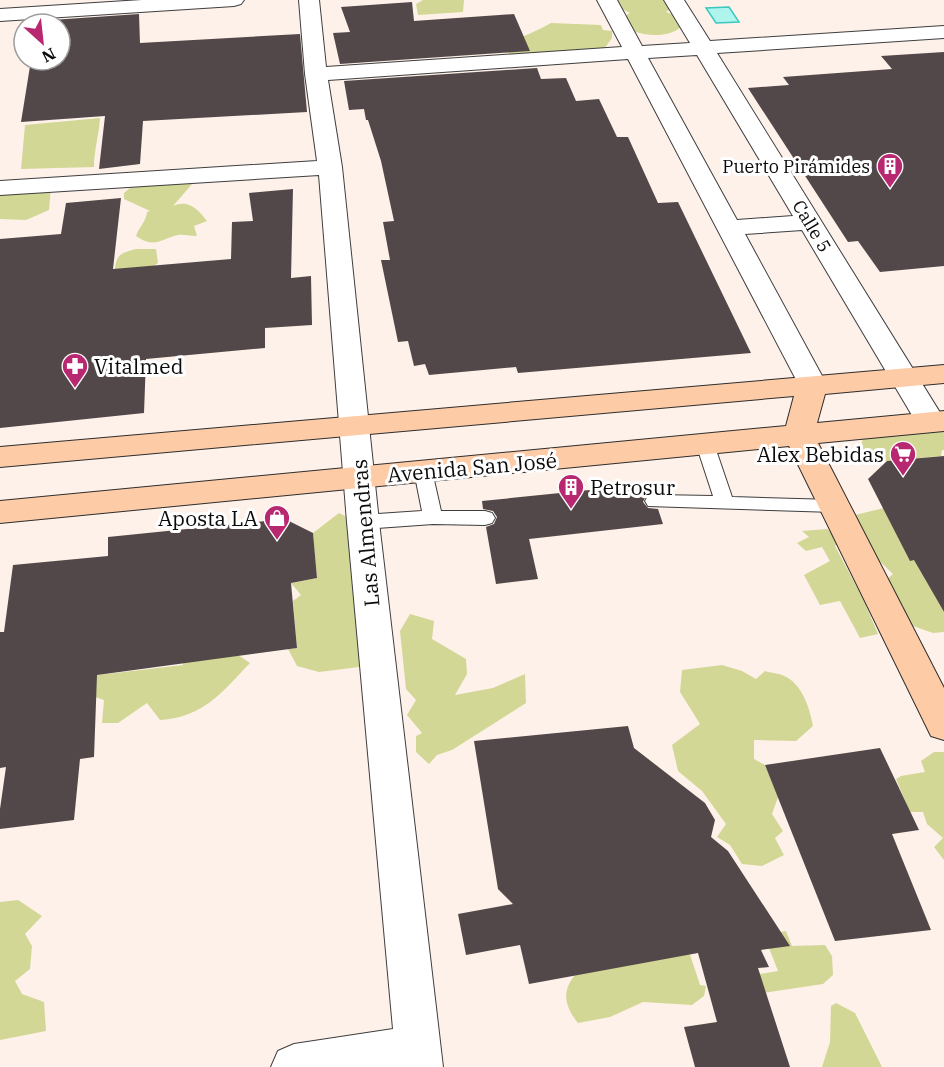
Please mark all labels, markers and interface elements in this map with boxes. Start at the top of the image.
north arrow [12,12,72,72]
text: N [39,44,59,67]
building icon: Puerto Pirámides [875,151,905,189]
place label: Puerto Pirámides [722,155,870,178]
street label: Calle 5 [788,196,836,256]
pharmacy icon: Vitalmed [60,351,90,389]
place label: Vitalmed [94,352,184,380]
supermarket icon: Alex Bebidas [888,439,918,477]
place label: Alex Bebidas [757,440,884,468]
street label: Avenida San José [386,446,558,488]
street label: Las Almendras [345,458,385,608]
building icon: Petrosur [556,472,586,510]
place label: Petrosur [590,473,676,501]
shop icon: Aposta LA [262,503,292,541]
place label: Aposta LA [158,504,259,532]

